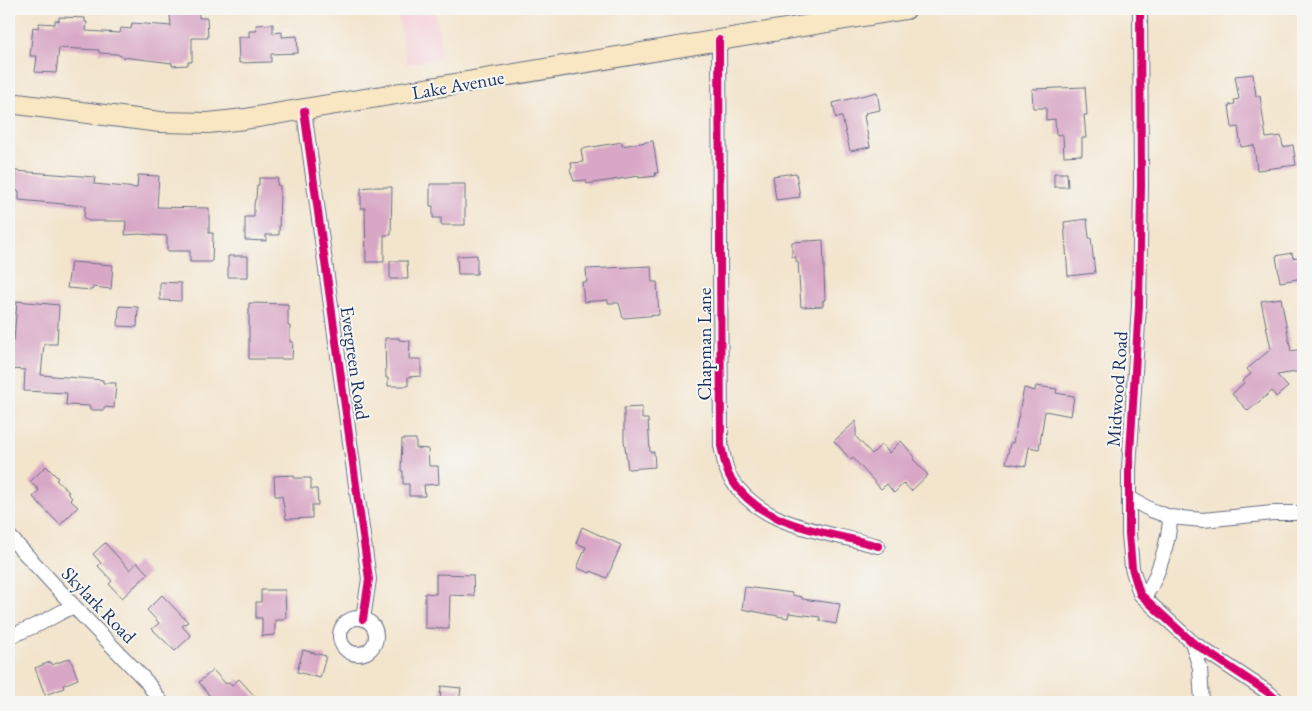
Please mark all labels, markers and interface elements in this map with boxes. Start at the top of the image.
street label: Lake Avenue [410,65,506,105]
street label: Chapman Lane [692,287,717,401]
street label: Evergreen Road [335,305,375,422]
street label: Midwood Road [1100,330,1134,448]
street label: Skylark Road [56,561,142,649]

